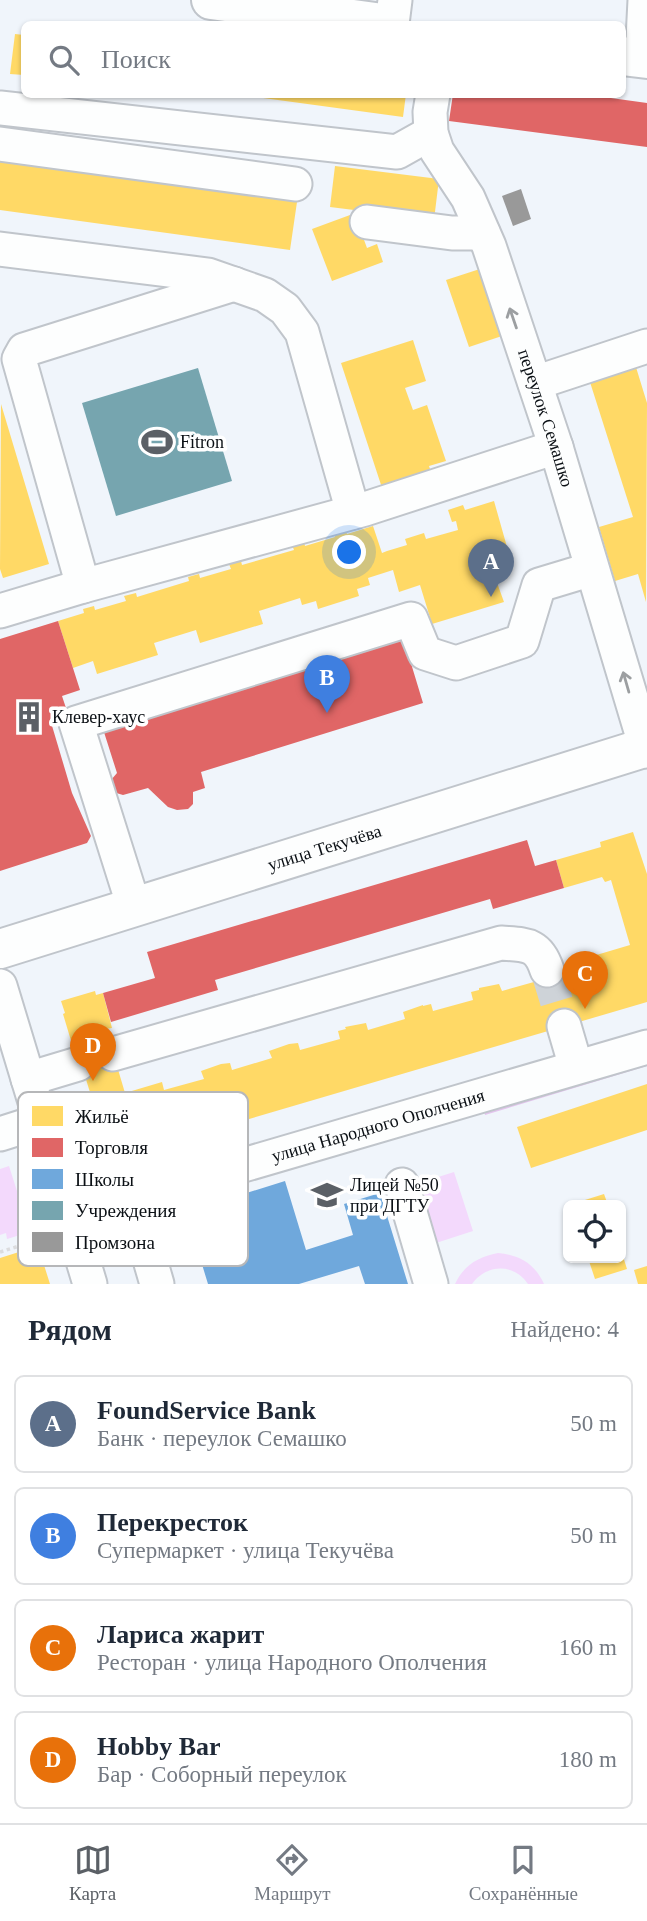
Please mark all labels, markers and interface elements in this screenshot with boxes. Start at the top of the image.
search box [21,21,626,98]
icon: search [45,41,83,79]
text: Поиск [101,45,171,74]
one-way arrow [506,308,518,330]
street label: переулок Семашко [514,346,577,489]
sports icon: Fitron [140,425,174,459]
place label: Fitron [180,432,224,452]
your location [332,535,366,569]
pin: A [468,539,514,597]
pin: B [304,655,350,713]
one-way arrow [619,672,632,694]
building icon: Клевер-хаус [12,700,46,734]
place label: Клевер-хаус [52,707,145,727]
street label: улица Текучёва [265,821,384,875]
pin: C [562,951,608,1009]
pin: D [70,1023,116,1081]
street label: улица Народного Ополчения [269,1085,487,1166]
legend [18,1092,248,1266]
text: Жильё [75,1106,129,1127]
text: Торговля [75,1137,148,1158]
text: Школы [75,1169,134,1190]
place label: Лицей №50 при ДГТУ [350,1175,439,1216]
school or university icon: Лицей №50 при ДГТУ [310,1178,344,1212]
text: Учреждения [75,1200,177,1221]
map controls [563,1200,626,1263]
button: locate [563,1200,626,1263]
text: Промзона [75,1232,155,1253]
text: Рядом [28,1313,112,1346]
text: Найдено: 4 [511,1317,619,1342]
text: FoundService Bank [97,1396,316,1425]
text: A [45,1411,61,1436]
text: 50 m [570,1411,617,1436]
text: Банк · переулок Семашко [97,1426,347,1451]
text: Перекресток [97,1508,248,1537]
text: B [45,1523,61,1548]
text: 50 m [570,1523,617,1548]
text: Супермаркет · улица Текучёва [97,1538,394,1563]
text: Лариса жарит [97,1620,264,1649]
text: C [45,1635,61,1660]
text: 160 m [559,1635,617,1660]
text: Ресторан · улица Народного Ополчения [97,1650,487,1675]
text: Hobby Bar [97,1732,221,1761]
text: D [45,1747,61,1772]
text: 180 m [559,1747,617,1772]
text: Бар · Соборный переулок [97,1762,347,1787]
tab: Карта [69,1841,116,1905]
tab: Маршрут [254,1841,331,1905]
tab: Сохранённые [469,1841,578,1905]

